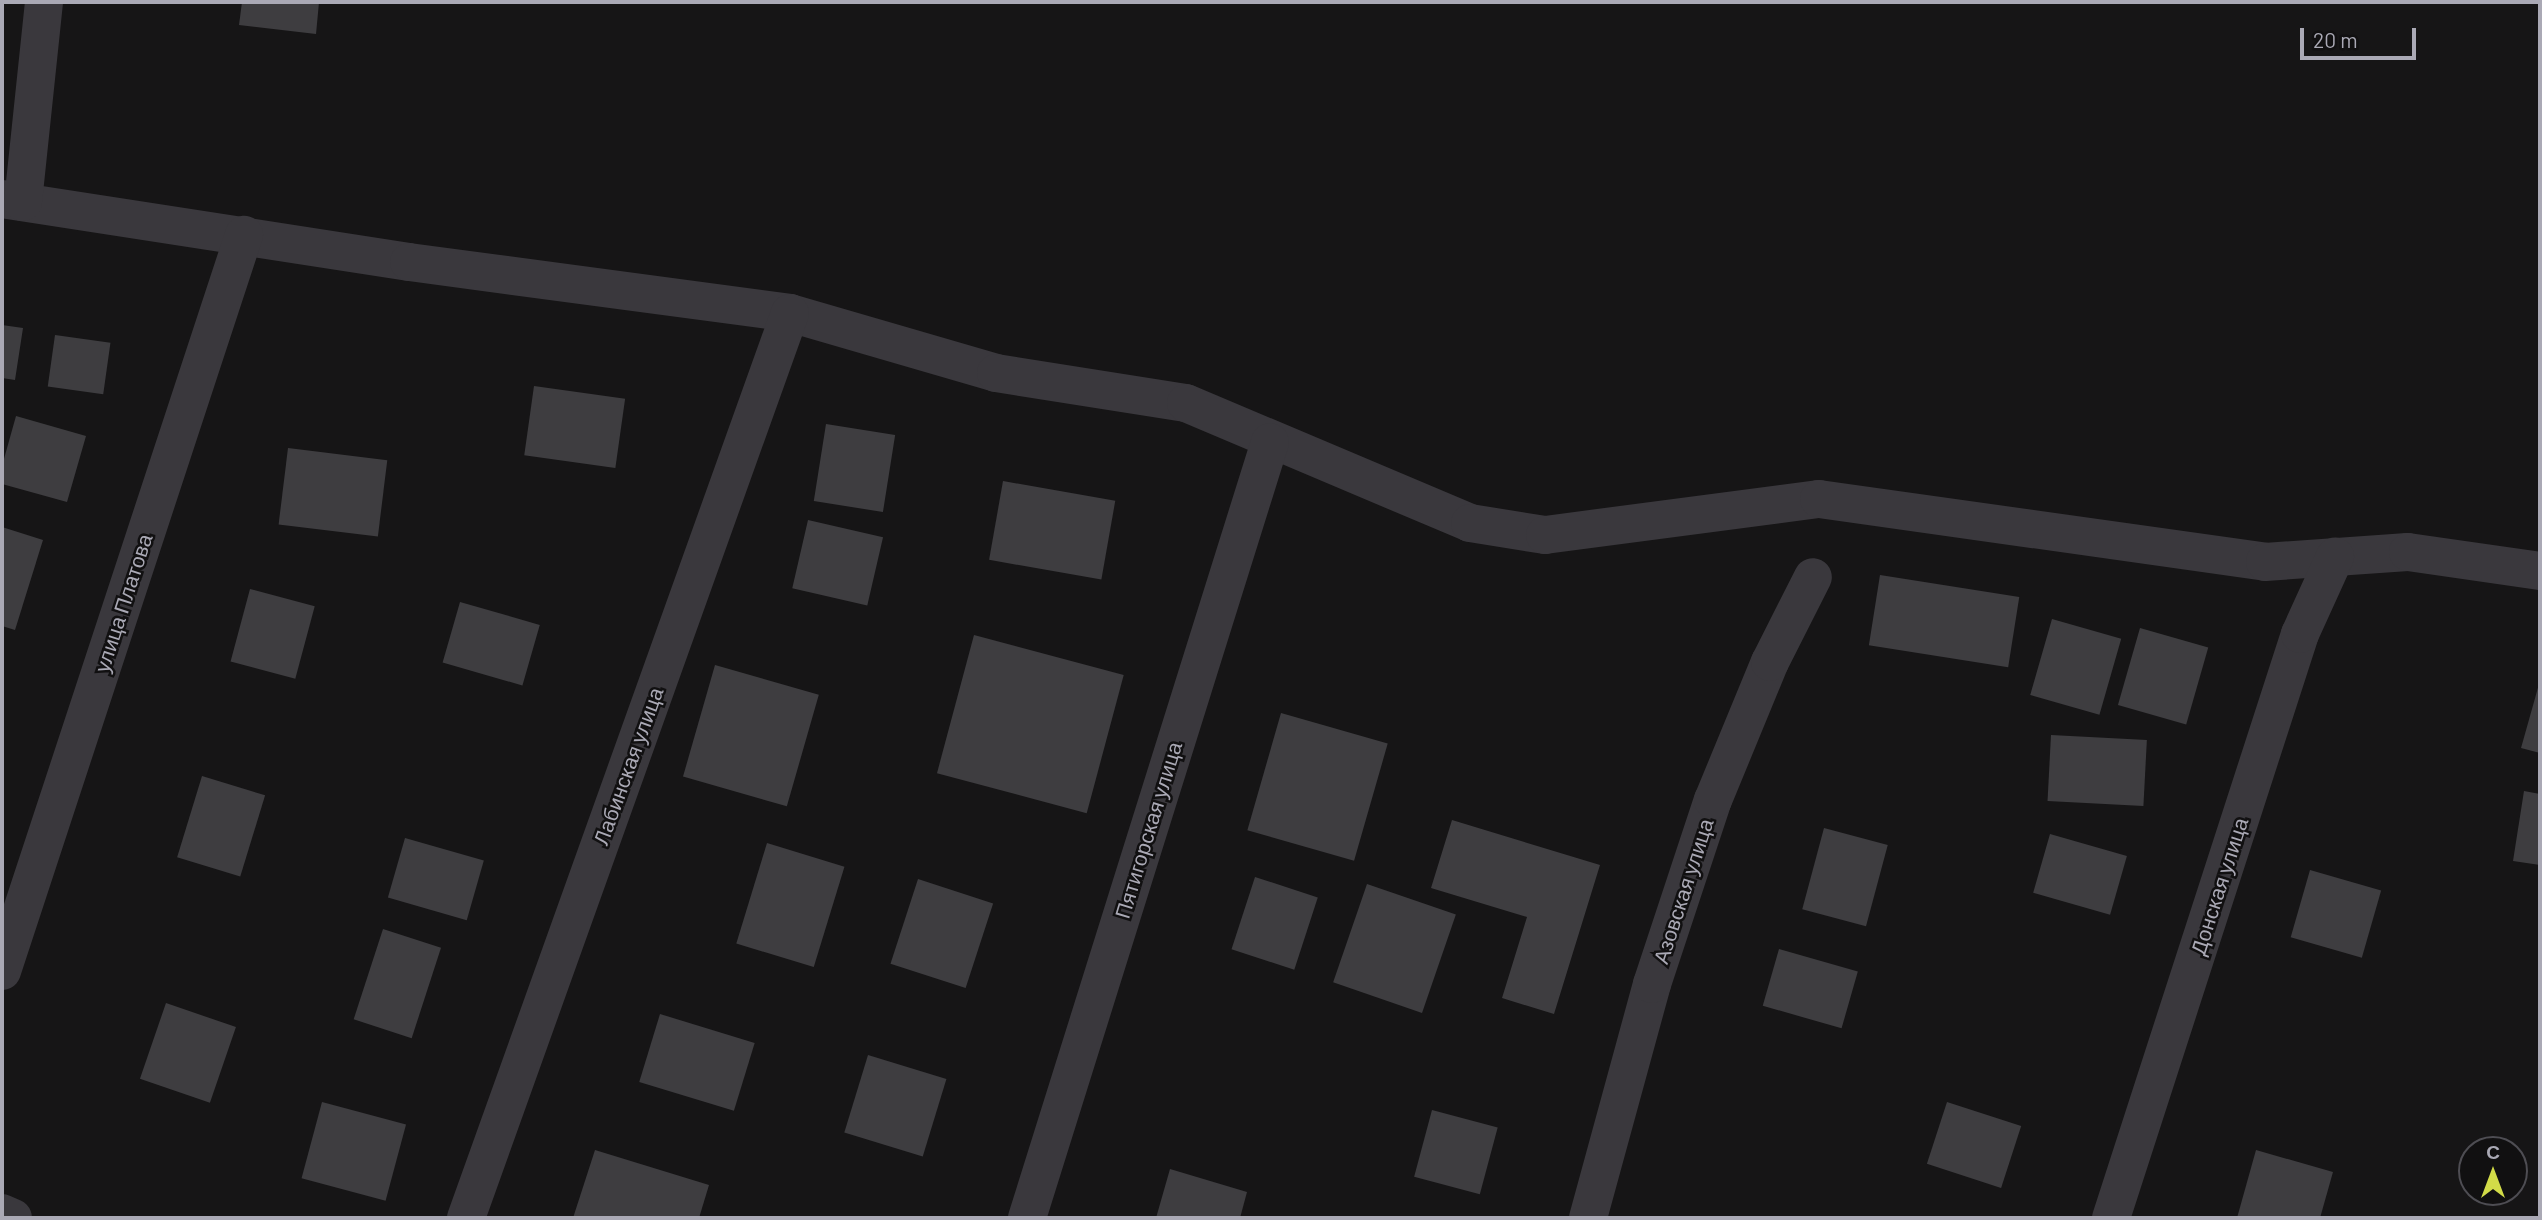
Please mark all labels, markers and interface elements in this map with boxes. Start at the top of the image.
scale bar [2304,14,2420,58]
text: 20 m [2313,27,2358,52]
street label: улица Платова [89,531,157,675]
street label: Лабинская улица [588,684,668,848]
street label: Пятигорская улица [1109,739,1187,921]
street label: Донская улица [2185,814,2253,958]
street label: Азовская улица [1648,815,1718,967]
north arrow [2458,1136,2528,1206]
text: С [2486,1140,2500,1163]

